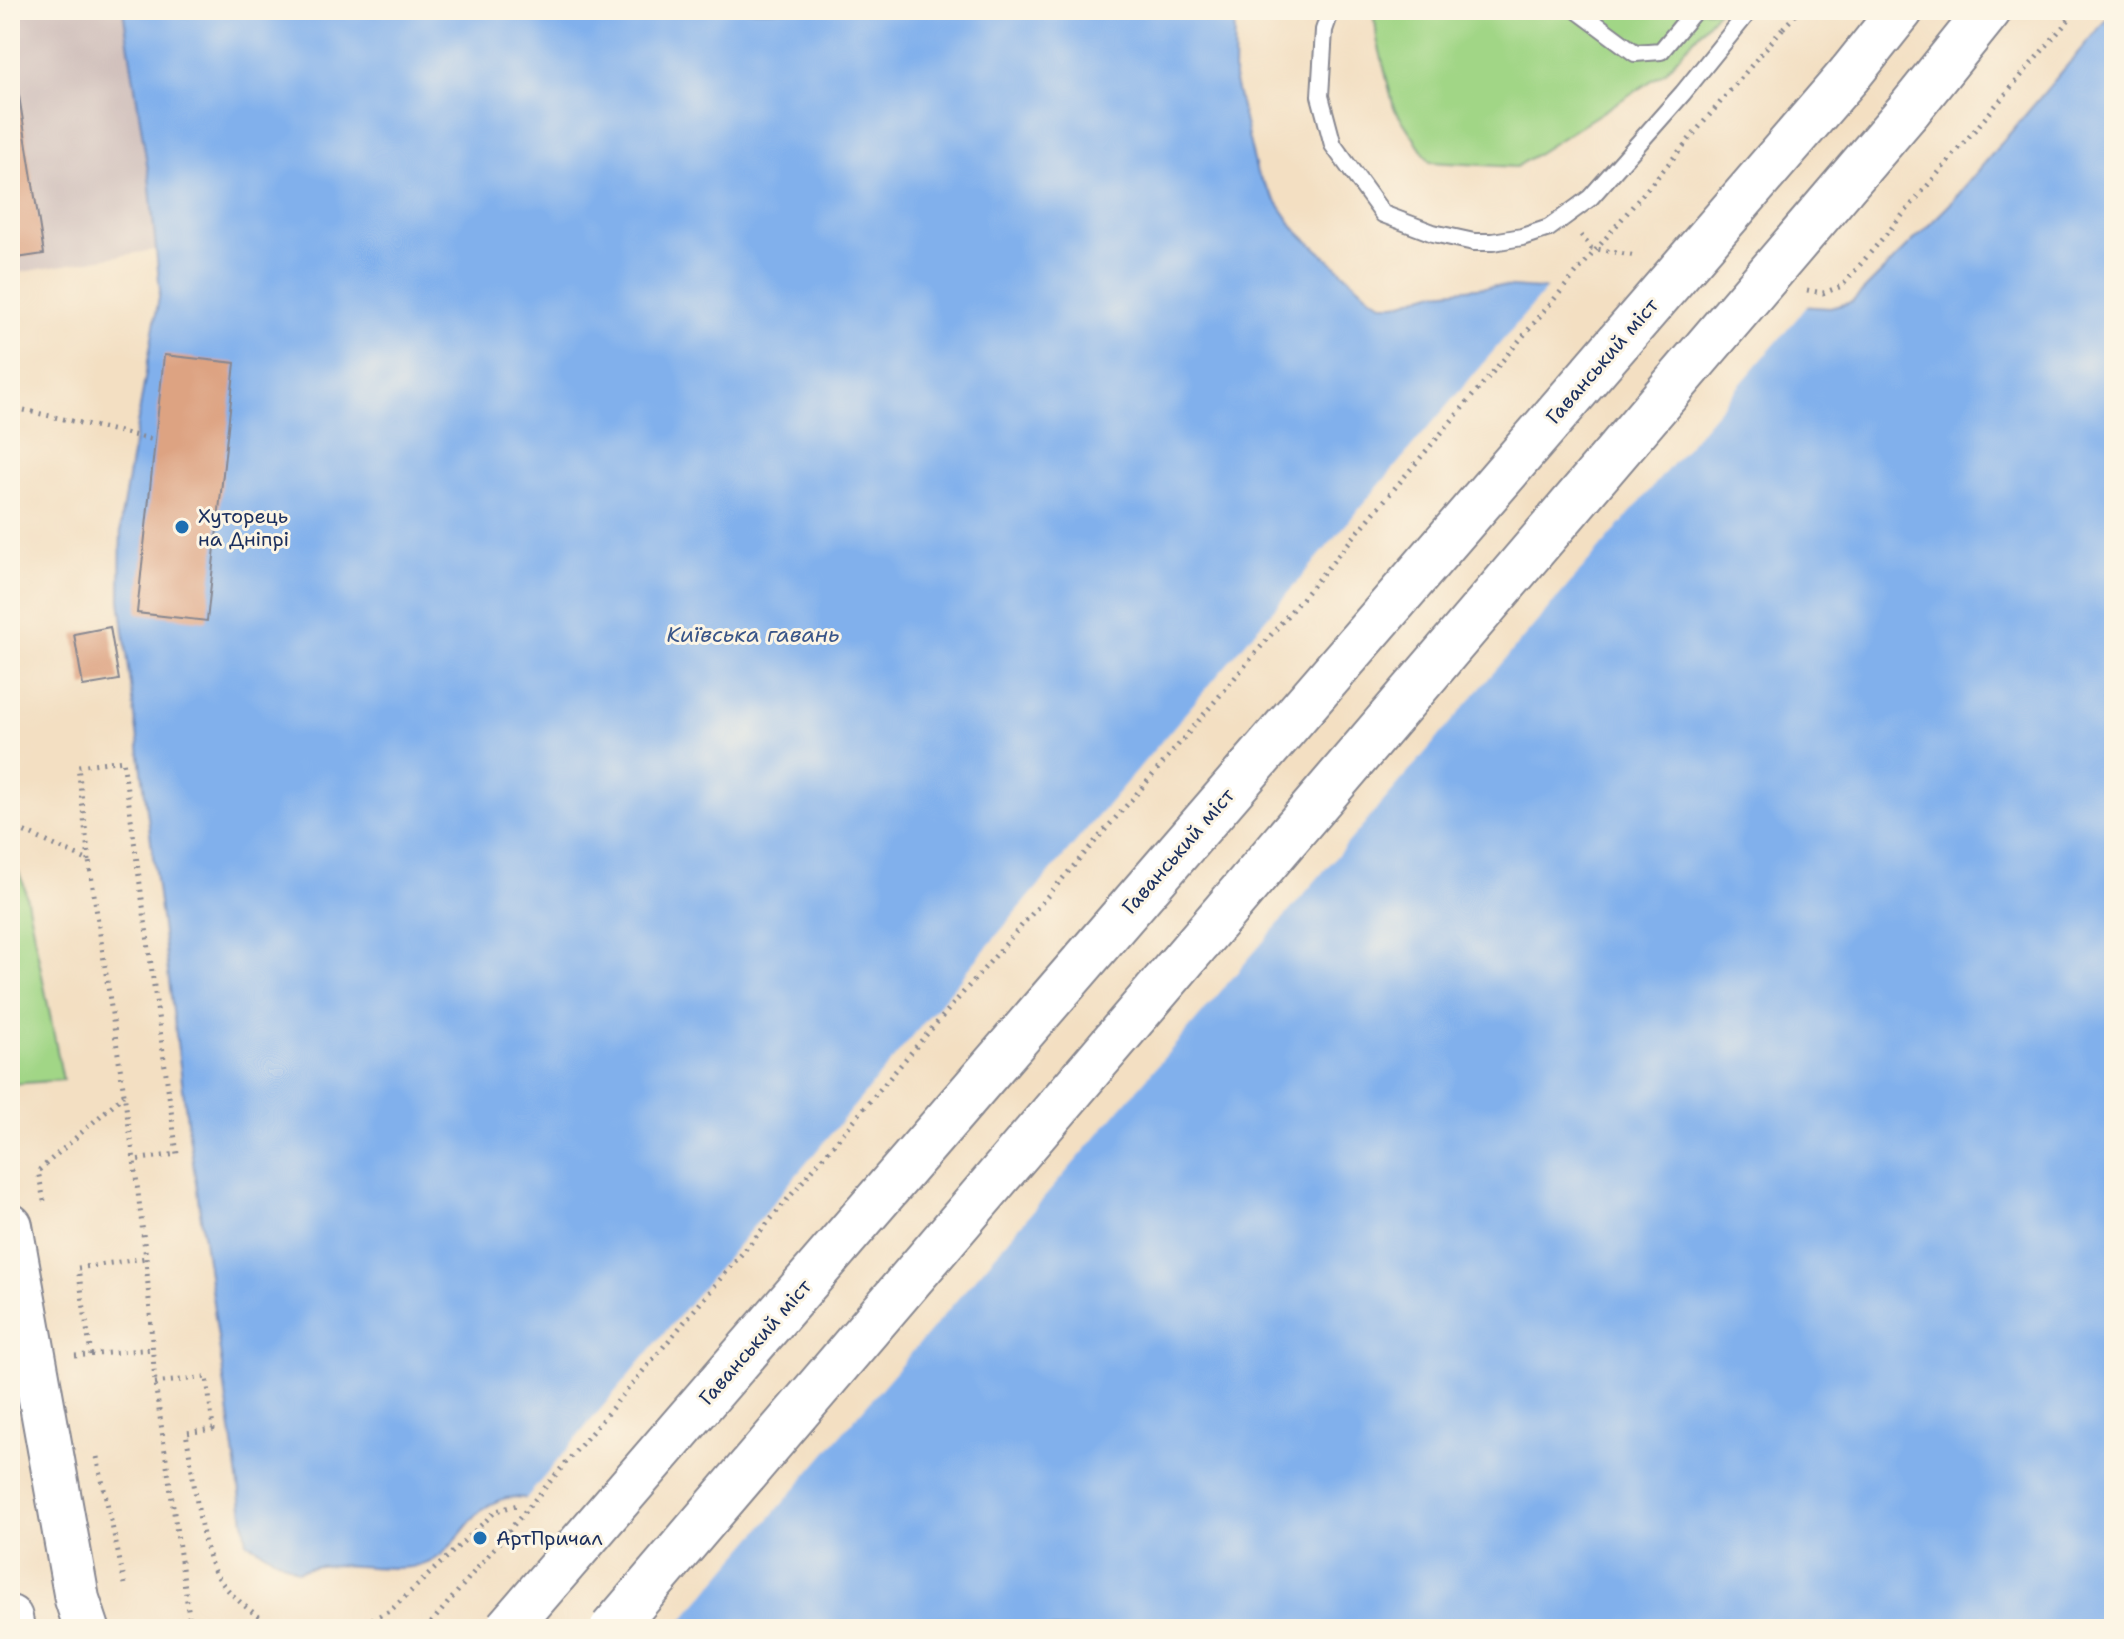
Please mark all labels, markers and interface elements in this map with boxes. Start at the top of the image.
street label: Гаванський міст [1540,292,1664,429]
place label: Хуторець на Дніпрі [198,503,289,552]
marker: Хуторець на Дніпрі [173,518,191,536]
water label: Київська гавань [667,620,840,649]
street label: Гаванський міст [1116,782,1240,919]
street label: Гаванський міст [693,1273,817,1410]
place label: АртПричал [496,1525,603,1551]
marker: АртПричал [471,1529,489,1547]

